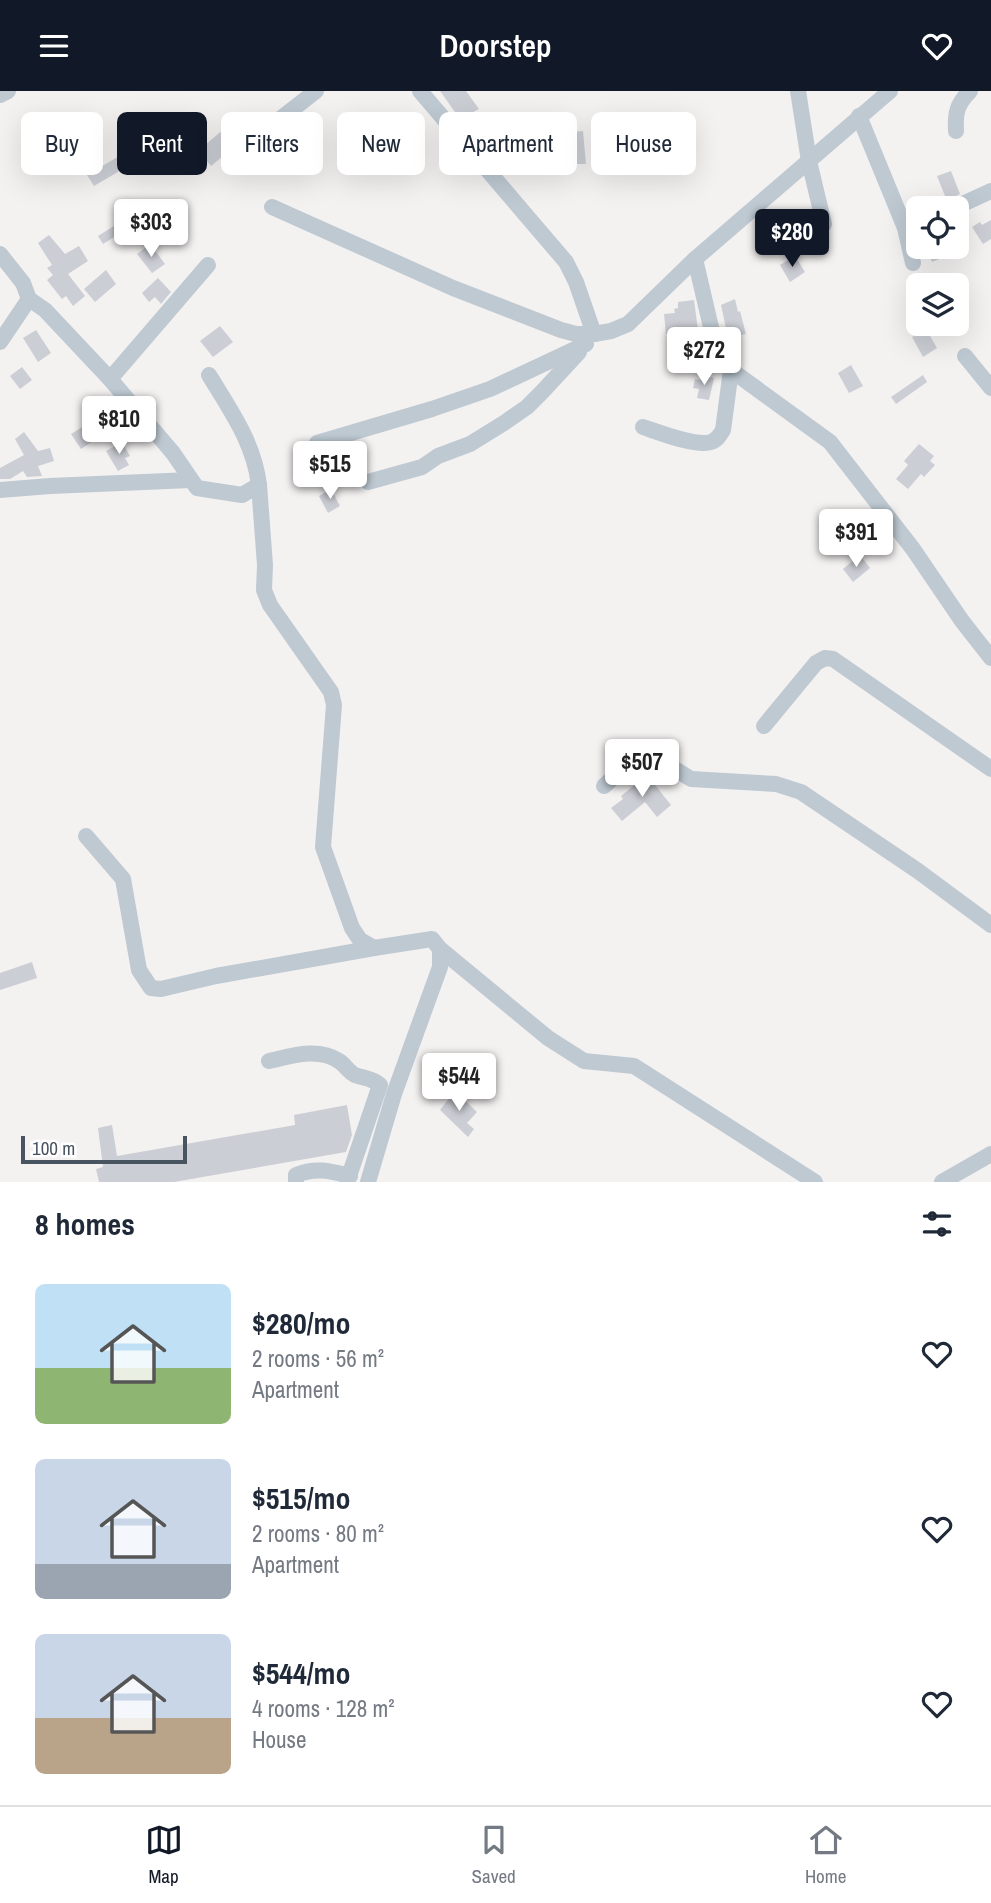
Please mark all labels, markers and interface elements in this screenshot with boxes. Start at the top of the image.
text: Doorstep [439,24,552,67]
icon: menu [35,27,73,65]
icon: heart [918,27,956,65]
chip: Buy [21,112,103,175]
chip: Rent [117,112,207,175]
chip: Filters [221,112,323,175]
chip: New [337,112,425,175]
chip: Apartment [439,112,577,175]
chip: House [591,112,696,175]
map controls [906,196,969,336]
button: locate [906,196,969,259]
pin: $303 [110,199,192,259]
text: $303 [130,206,172,237]
pin: $280 [751,209,833,269]
text: $280 [771,216,813,247]
button: layers [906,273,969,336]
pin: $272 [663,327,745,387]
text: $272 [683,334,725,365]
pin: $810 [78,397,160,456]
text: $810 [98,403,140,434]
pin: $515 [289,441,371,501]
text: $515 [309,448,351,479]
pin: $391 [815,510,897,569]
text: $391 [835,516,877,547]
pin: $507 [601,739,683,799]
text: $507 [621,746,663,777]
pin: $544 [418,1053,500,1113]
text: $544 [438,1060,480,1091]
scale bar [21,1133,187,1165]
text: 100 m [32,1135,75,1161]
text: 8 homes [35,1204,135,1244]
icon: filters [918,1205,956,1243]
text: $280/mo [252,1303,350,1343]
icon: home [91,1312,175,1396]
icon: heart [918,1335,956,1373]
text: 2 rooms · 56 m² [252,1343,384,1374]
text: Apartment [252,1374,339,1405]
text: $515/mo [252,1478,350,1518]
icon: home [91,1487,175,1571]
icon: heart [918,1510,956,1548]
text: 2 rooms · 80 m² [252,1518,384,1549]
text: Apartment [252,1549,339,1580]
text: $544/mo [252,1653,350,1693]
icon: home [91,1662,175,1746]
icon: heart [918,1685,956,1723]
text: 4 rooms · 128 m² [252,1693,395,1724]
text: House [252,1724,307,1755]
tab: Map [145,1821,183,1889]
tab: Saved [472,1821,516,1889]
tab: Home [805,1821,846,1889]

